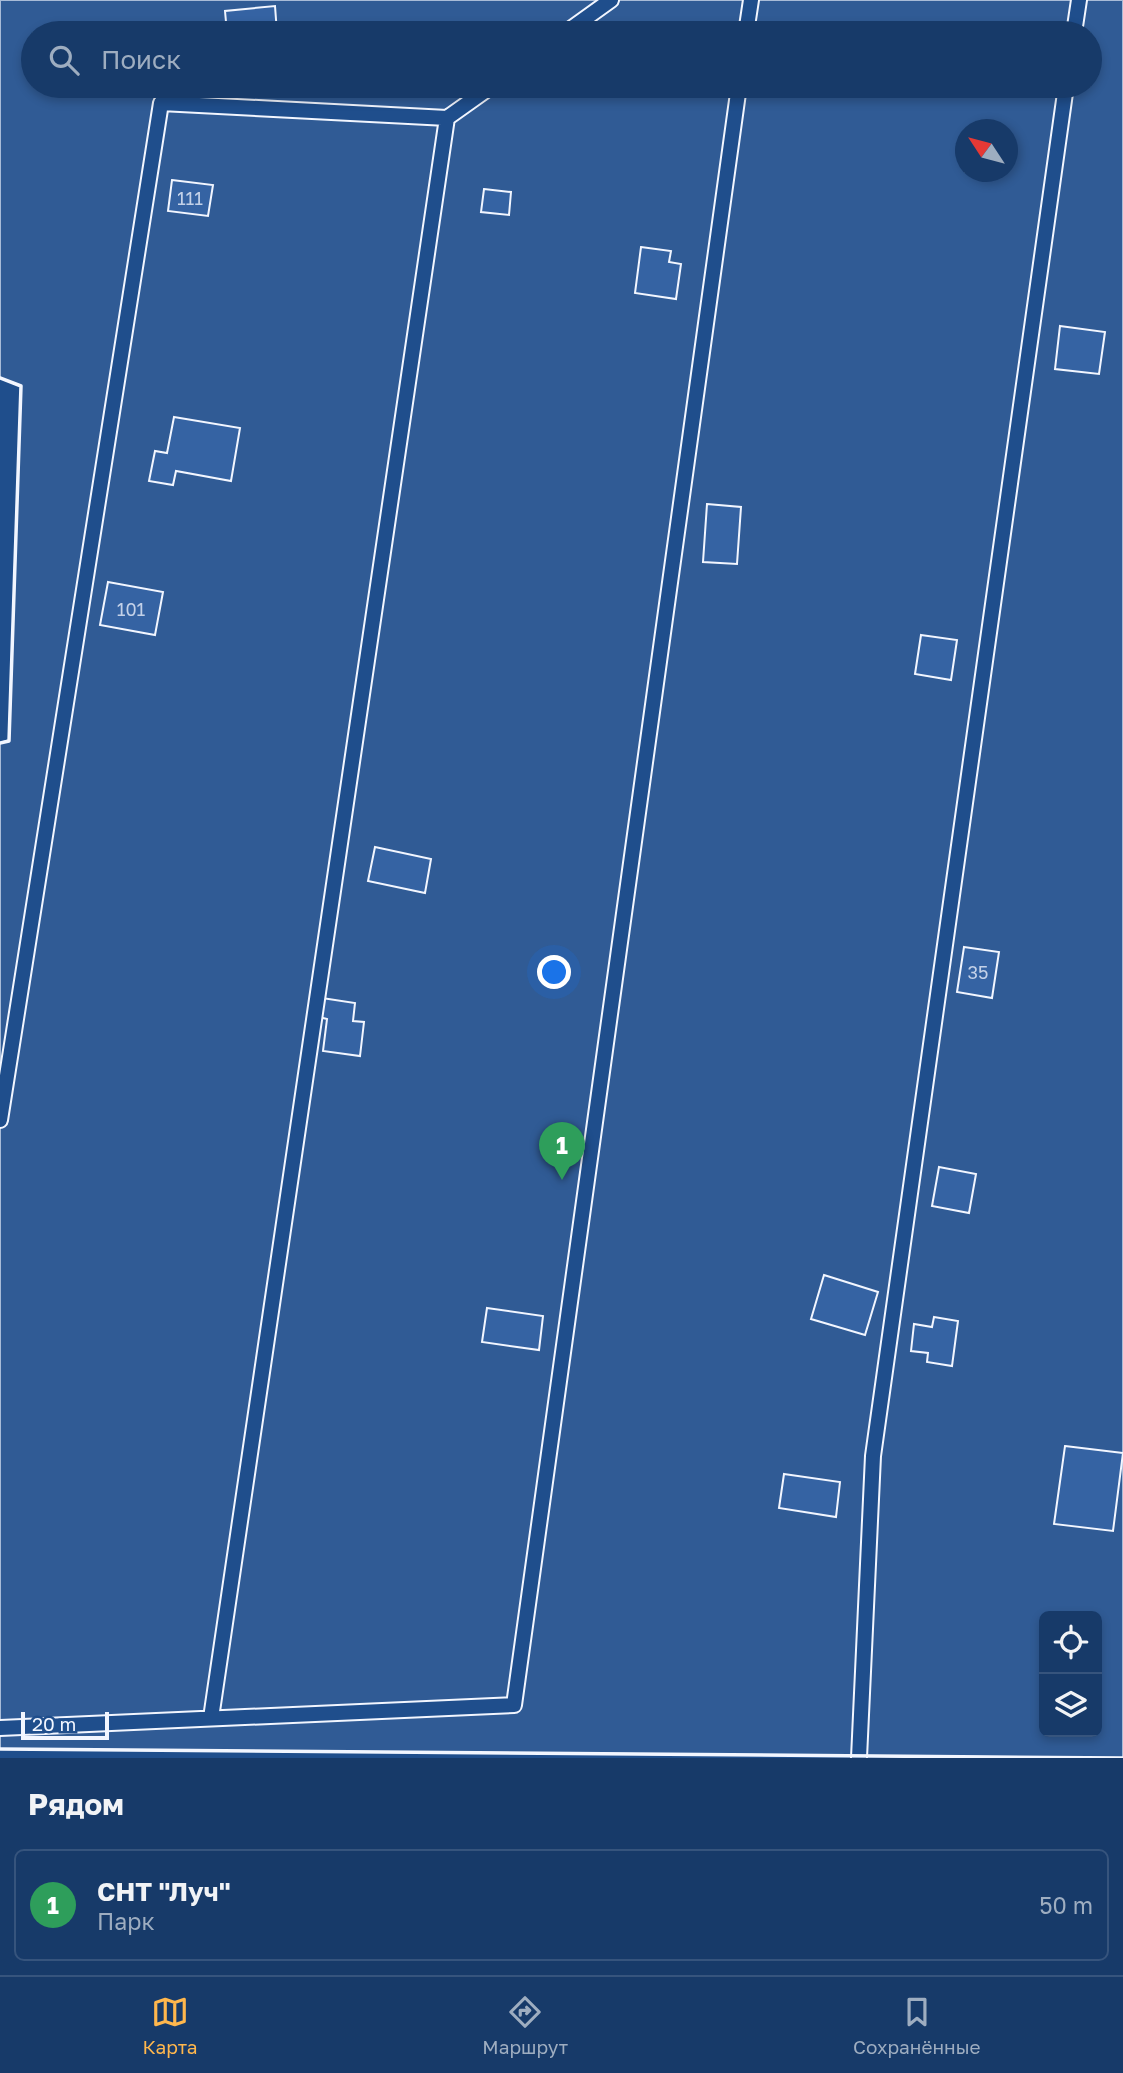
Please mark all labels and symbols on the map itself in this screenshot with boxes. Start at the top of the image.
north arrow [955,119,1018,182]
house number: 111 [177,187,203,209]
house number: 101 [117,598,146,620]
your location [537,955,571,989]
house number: 35 [968,961,988,983]
pin: 1 [539,1122,585,1180]
scale bar [21,1709,108,1741]

